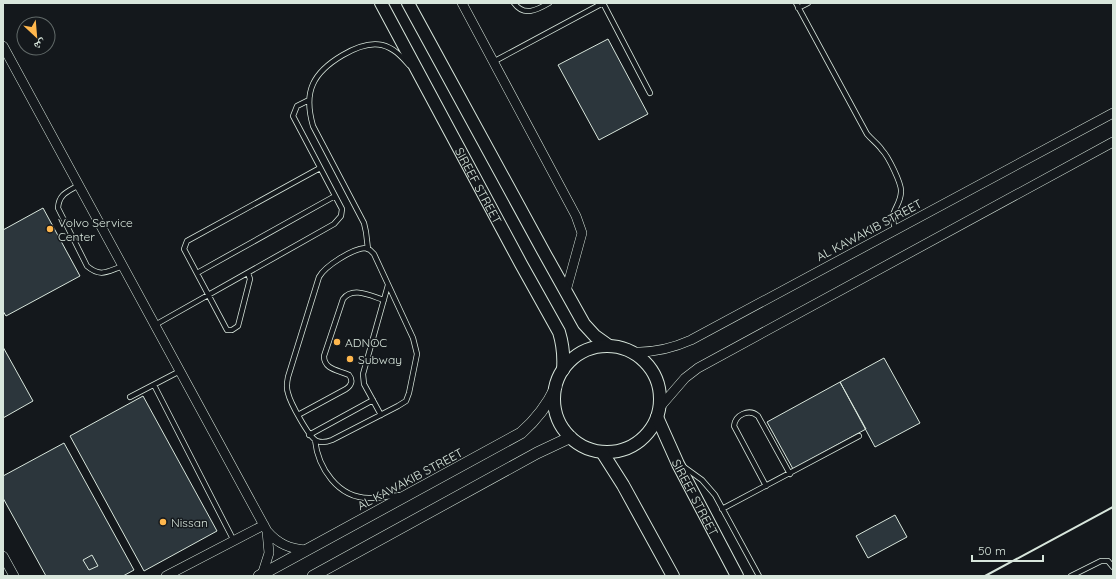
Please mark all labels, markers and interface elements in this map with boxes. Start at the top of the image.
north arrow [16,16,56,56]
text: ش [31,35,49,54]
street label: SIREEF STREET [452,145,505,226]
street label: AL KAWAKIB STREET [814,196,924,264]
place label: Volvo Service Center [58,215,133,244]
marker: Volvo Service Center [45,224,55,234]
place label: ADNOC [345,335,387,350]
marker: ADNOC [332,337,342,347]
place label: Subway [358,352,402,367]
marker: Subway [345,354,355,364]
street label: AL KAWAKIB STREET [355,445,465,513]
street label: SIREEF STREET [669,457,722,538]
place label: Nissan [171,515,208,530]
marker: Nissan [158,517,168,527]
scale bar [972,537,1043,563]
text: 50 m [978,543,1006,558]

